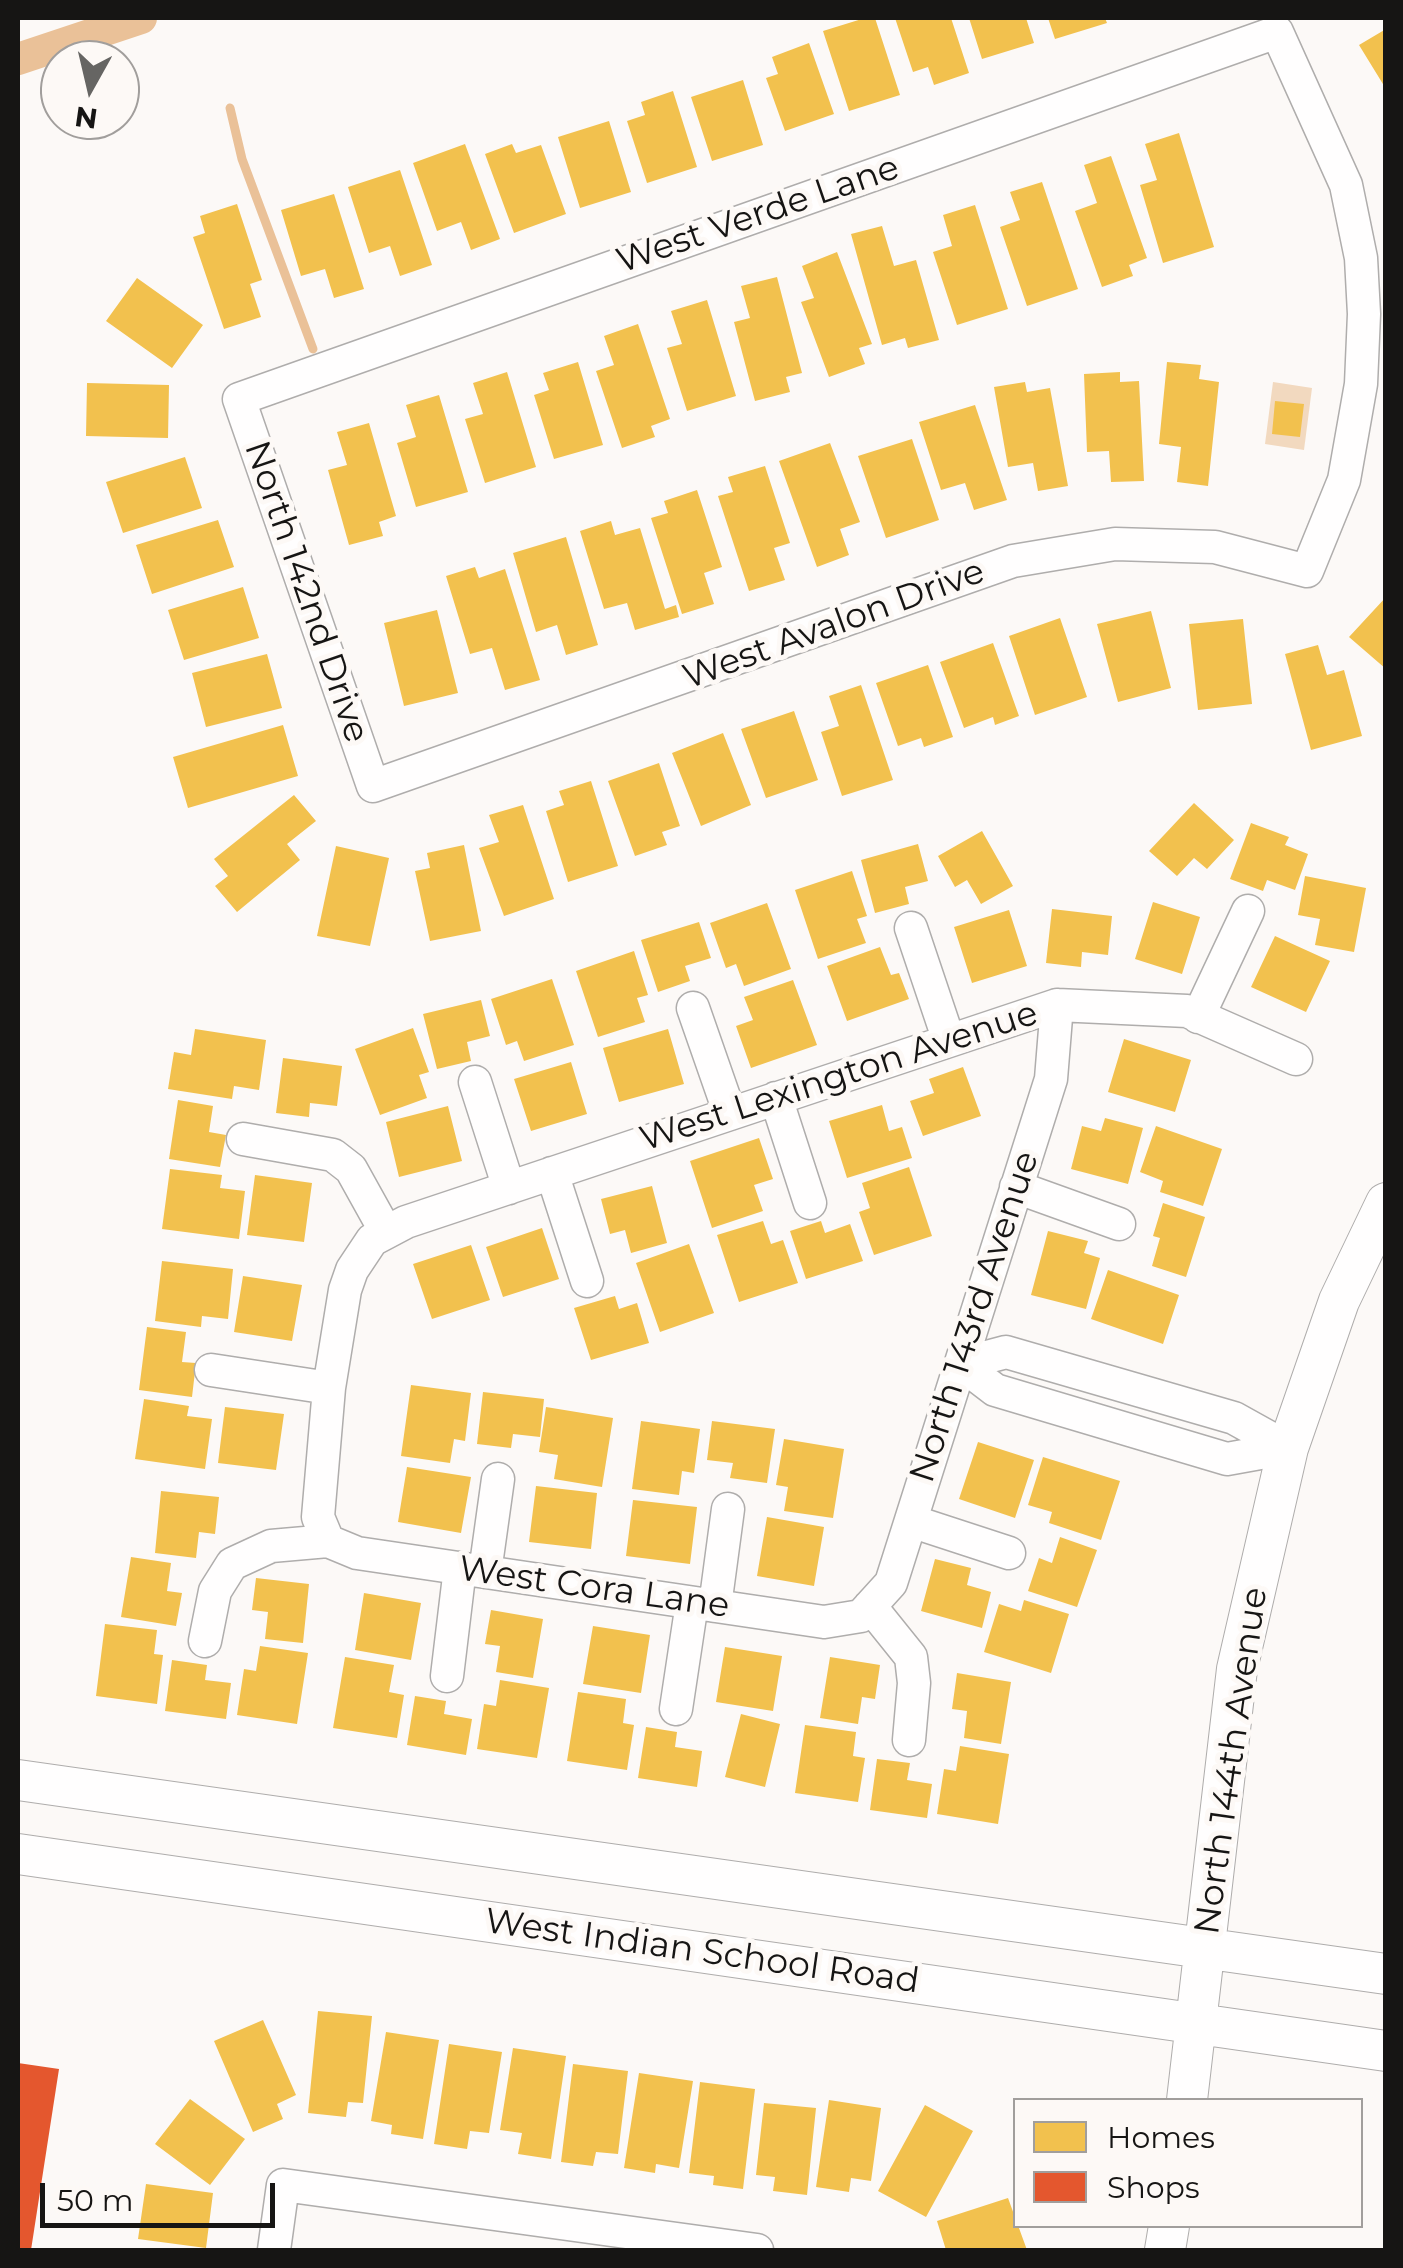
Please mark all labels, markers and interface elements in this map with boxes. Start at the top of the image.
north arrow [40,40,140,140]
text: N [73,99,100,136]
street label: West Verde Lane [611,147,905,283]
street label: North 142nd Drive [235,436,377,748]
street label: West Avalon Drive [678,551,990,699]
street label: West Lexington Avenue [635,993,1043,1161]
street label: North 143rd Avenue [902,1146,1048,1488]
street label: West Cora Lane [456,1548,732,1628]
street label: North 144th Avenue [1187,1585,1277,1937]
street label: West Indian School Road [482,1901,922,2003]
legend [1013,2098,1363,2228]
text: Homes [1107,2119,1215,2156]
scale bar [45,2163,280,2225]
text: Shops [1107,2169,1200,2206]
text: 50 m [57,2182,134,2219]

